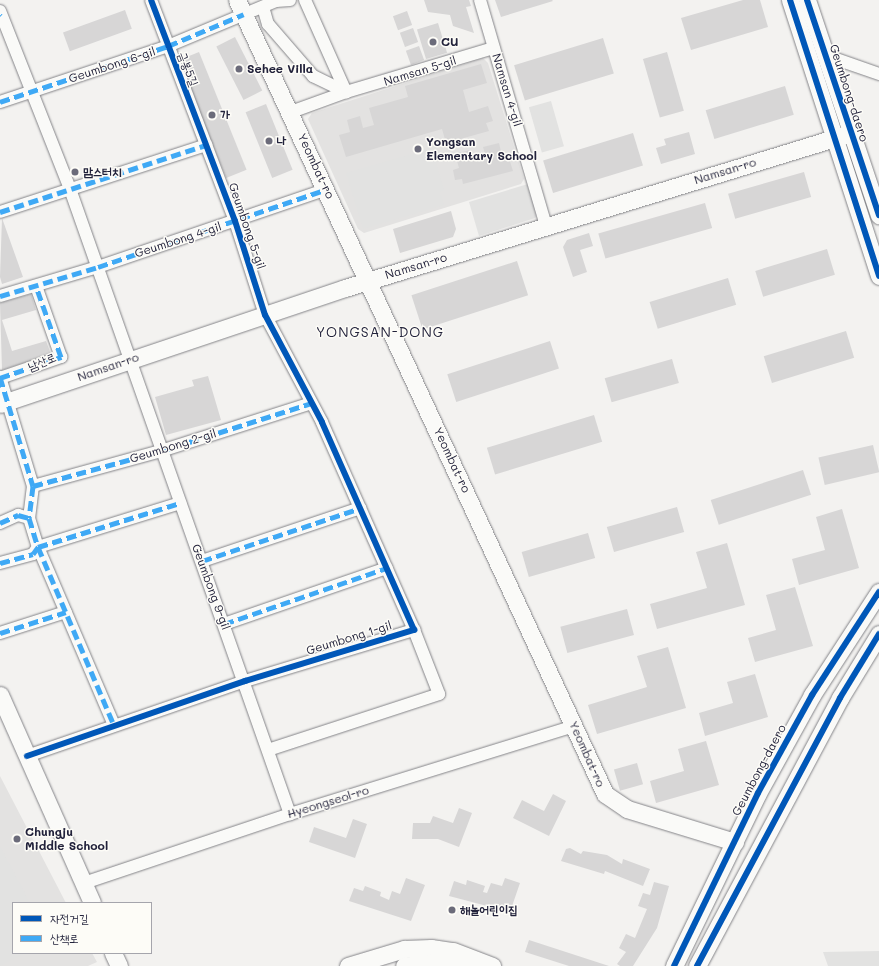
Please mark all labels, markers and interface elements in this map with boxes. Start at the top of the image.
place label: CU [441,35,458,49]
marker: CU [428,37,438,47]
street label: Geumbong-daero [826,42,872,144]
street label: Geumbong 6-gil [67,44,157,86]
street label: 금봉5길 [175,50,201,88]
street label: Namsan 4-gil [489,52,525,128]
street label: Namsan 5-gil [382,53,458,89]
place label: Sehee Villa [247,62,313,76]
marker: Sehee Villa [234,64,244,74]
place label: 가 [220,108,230,122]
marker: 가 [207,110,217,120]
street label: Yeombat-ro [295,131,337,201]
place label: 나 [277,134,287,148]
place label: Yongsan Elementary School [426,135,537,163]
marker: 나 [264,136,274,146]
marker: Yongsan Elementary School [413,144,423,154]
street label: Namsan-ro [692,155,758,187]
place label: 맘스터치 [83,165,122,179]
marker: 맘스터치 [70,167,80,177]
street label: Geumbong 5-gil [225,181,269,271]
street label: Geumbong 4-gil [133,219,223,261]
street label: Namsan-ro [383,250,449,282]
district label: YONGSAN-DONG [316,324,444,340]
street label: 남산로 [26,350,58,374]
street label: Namsan-ro [75,350,141,384]
street label: Yeombat-ro [431,425,473,495]
street label: Geumbong 2-gil [128,426,218,466]
street label: Geumbong 9-gil [189,542,233,632]
street label: Geumbong 1-gil [304,618,394,658]
street label: Yeombat-ro [566,719,608,789]
street label: Geumbong-daero [729,722,789,818]
street label: Hyeongseol-ro [285,783,371,821]
place label: Chungju Middle School [25,825,108,853]
marker: Chungju Middle School [12,834,22,844]
legend [12,902,152,954]
place label: 해놀어린이집 [460,903,518,917]
marker: 해놀어린이집 [447,905,457,915]
text: 자전거길 [50,910,89,926]
text: 산책로 [50,930,79,946]

